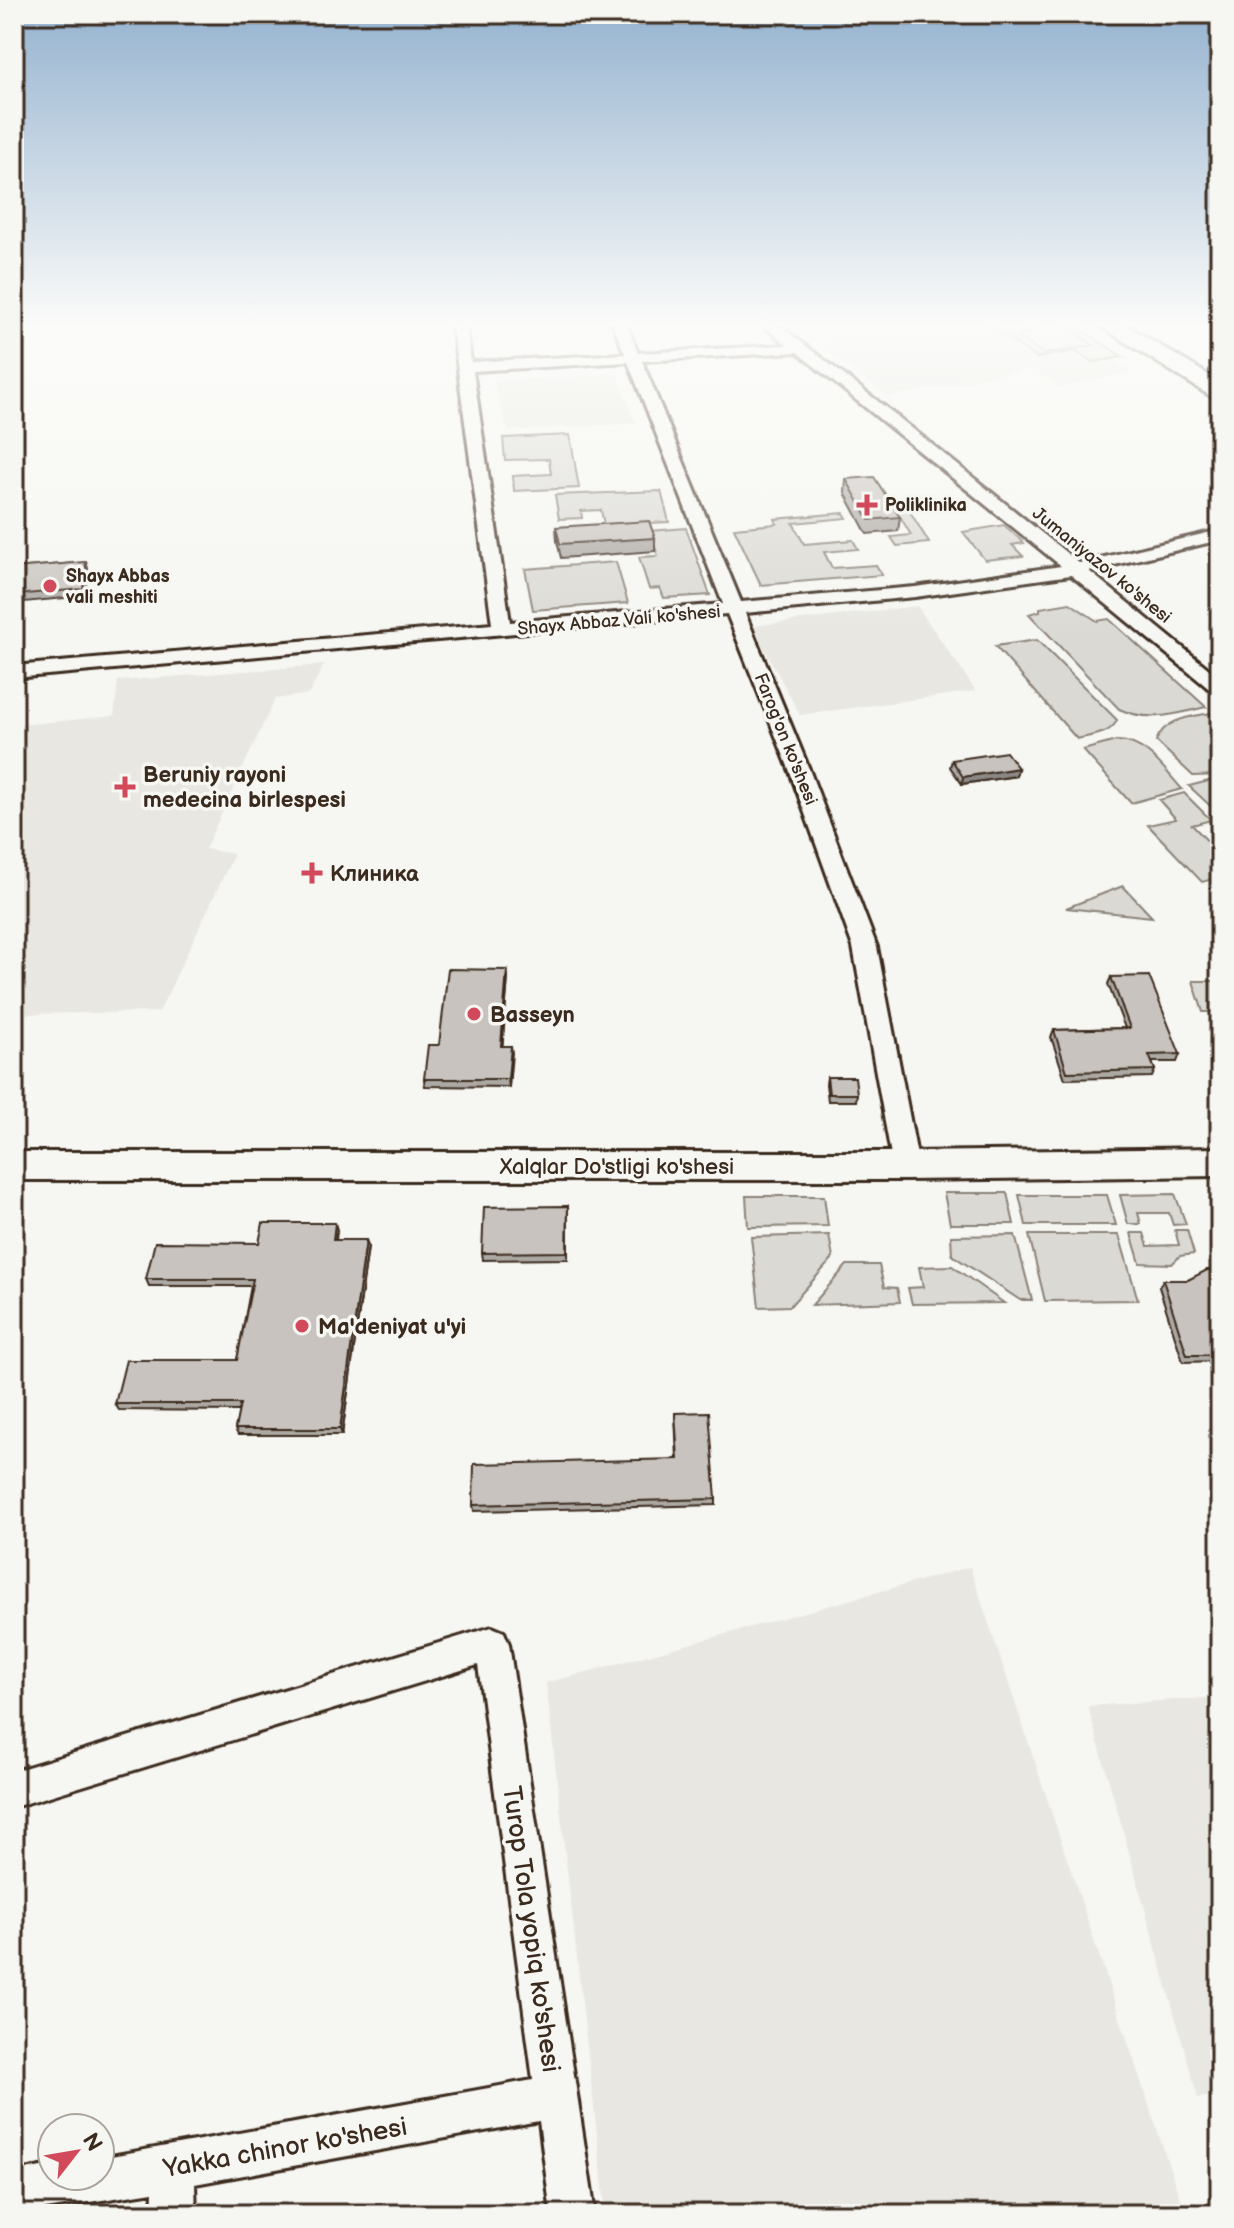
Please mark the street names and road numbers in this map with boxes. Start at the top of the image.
street label: Jumaniyazov ko'shesi [1028,503,1175,628]
street label: Shayx Abbaz Vali ko'shesi [517,601,721,640]
street label: Farog'on ko'shesi [750,670,822,808]
street label: Xalqlar Do'stligi ko'shesi [499,1154,734,1181]
street label: Turop Tola yopiq ko'shesi [495,1784,566,2074]
street label: Yakka chinor ko'shesi [160,2112,410,2185]

